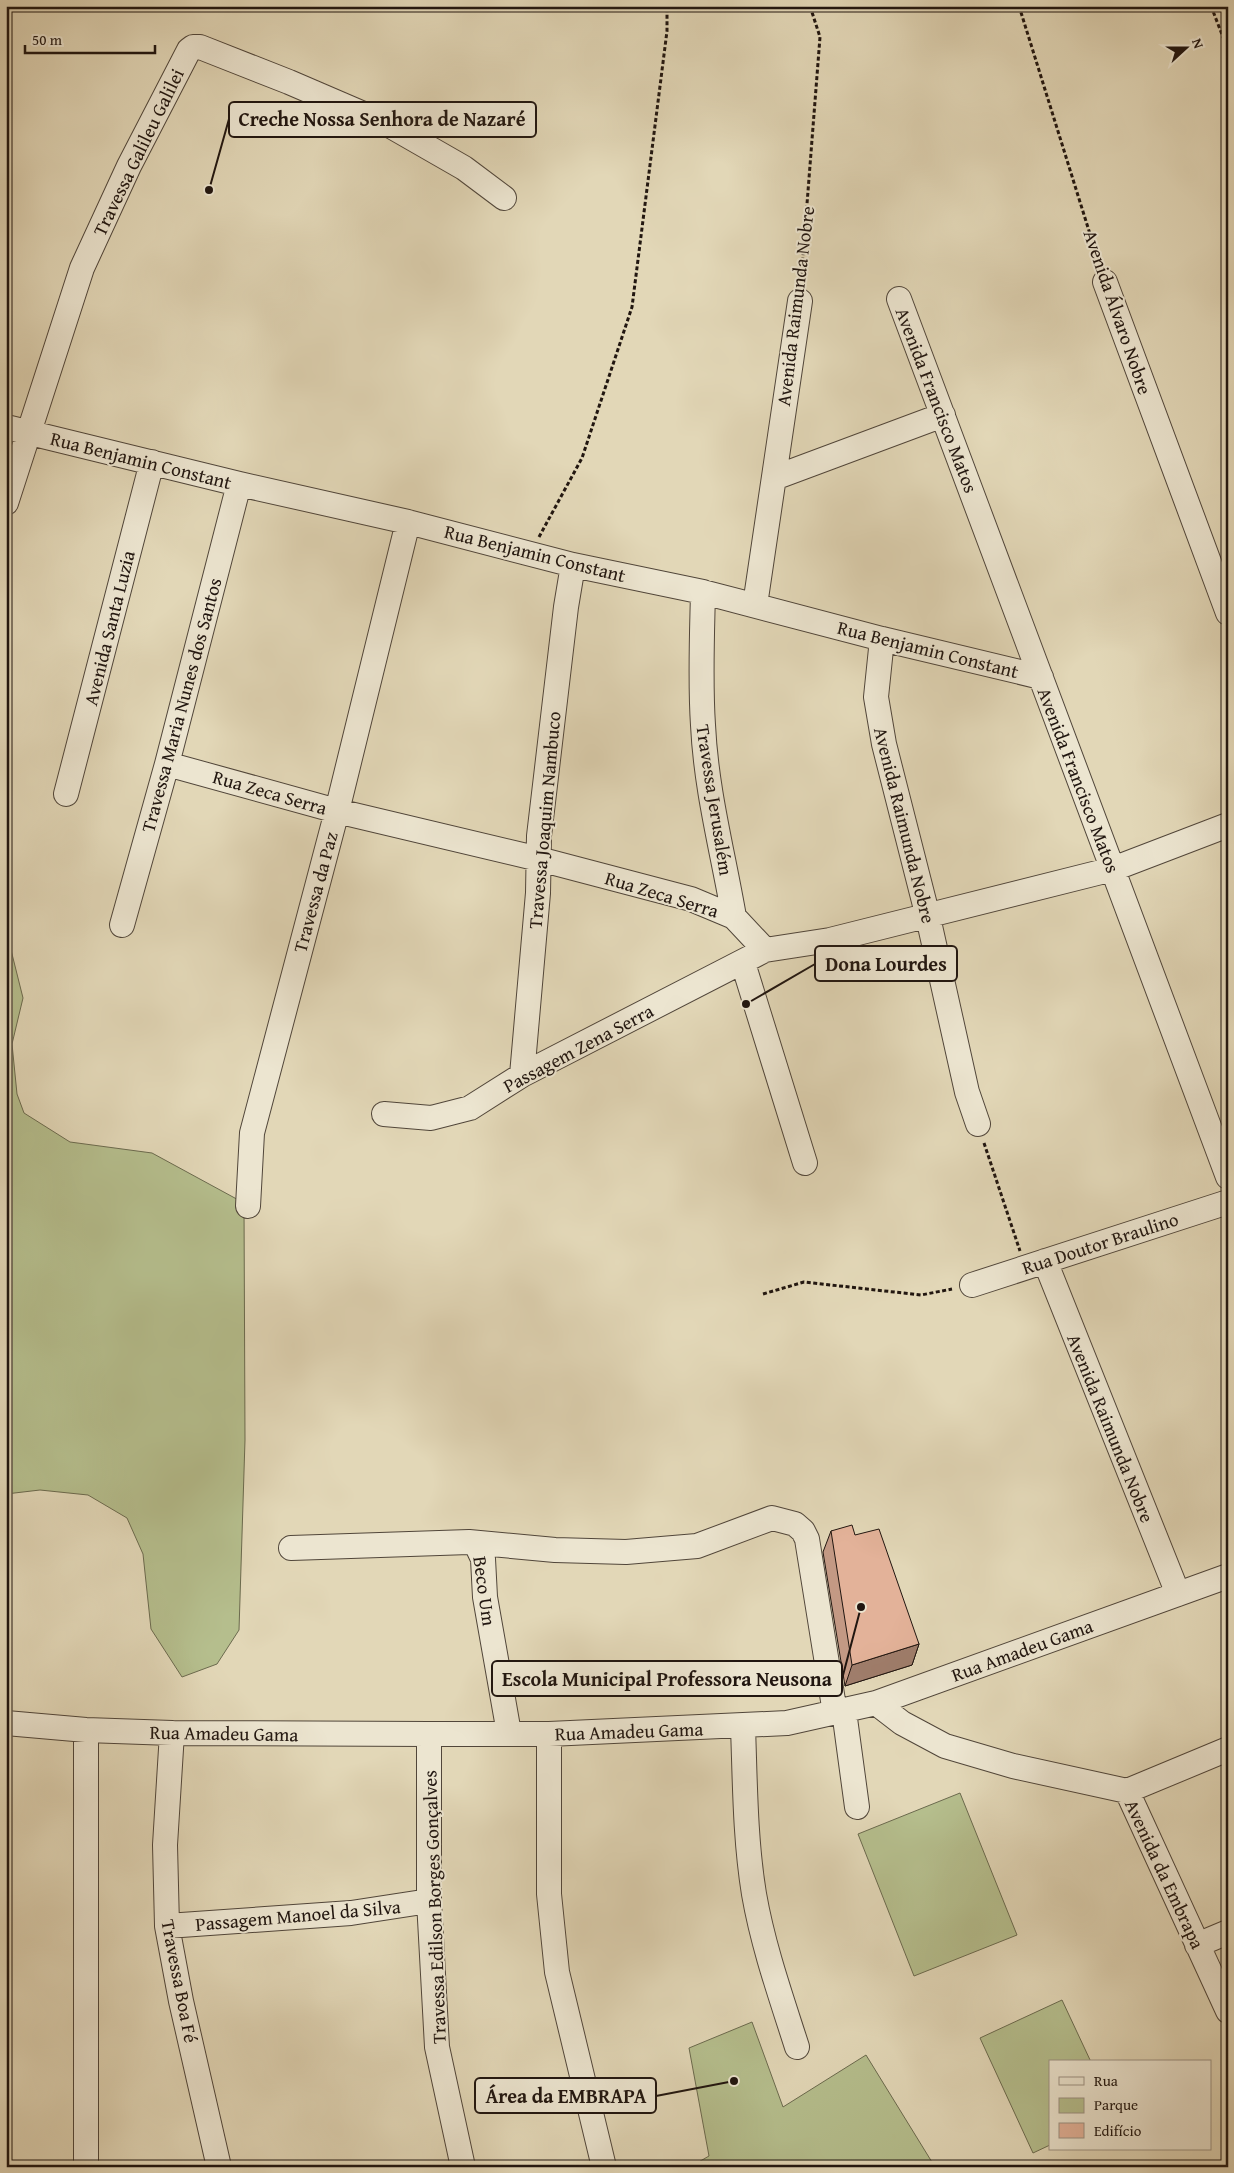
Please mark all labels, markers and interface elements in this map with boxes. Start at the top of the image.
scale bar [25,22,155,54]
north arrow [1162,22,1212,72]
text: 50 m [32,29,63,50]
text: N [1187,35,1209,52]
street label: Travessa Galileu Galilei [85,64,191,240]
callout: Creche Nossa Senhora de Nazaré [229,102,536,137]
text: Creche Nossa Senhora de Nazaré [238,104,526,133]
street label: Avenida Raimunda Nobre [769,204,821,408]
street label: Avenida Álvaro Nobre [1077,226,1159,398]
street label: Avenida Francisco Matos [889,303,985,497]
street label: Rua Benjamin Constant [47,424,235,496]
street label: Rua Benjamin Constant [441,517,629,589]
street label: Avenida Santa Luzia [76,548,142,708]
street label: Travessa Maria Nunes dos Santos [134,575,228,835]
street label: Rua Benjamin Constant [834,613,1022,685]
street label: Avenida Francisco Matos [1031,683,1127,877]
street label: Travessa Joaquim Nambuco [521,710,567,930]
street label: Travessa Jerusalém [689,723,741,878]
street label: Avenida Raimunda Nobre [867,724,943,926]
street label: Rua Zeca Serra [210,762,330,822]
street label: Travessa da Paz [285,828,345,956]
street label: Rua Zeca Serra [602,863,722,925]
callout: Dona Lourdes [815,946,957,981]
text: Dona Lourdes [825,949,947,978]
street label: Passagem Zena Serra [498,996,658,1100]
street label: Rua Doutor Braulino [1018,1204,1182,1282]
street label: Avenida Raimunda Nobre [1060,1329,1162,1527]
street label: Beco Um [466,1554,504,1628]
street label: Rua Amadeu Gama [947,1611,1097,1689]
callout: Escola Municipal Professora Neusona [492,1661,842,1696]
text: Escola Municipal Professora Neusona [502,1664,833,1693]
street label: Rua Amadeu Gama [554,1714,704,1748]
street label: Rua Amadeu Gama [149,1718,299,1748]
street label: Travessa Edilson Borges Gonçalves [415,1770,453,2044]
street label: Avenida da Embrapa [1118,1795,1212,1953]
street label: Passagem Manoel da Silva [194,1892,402,1938]
street label: Travessa Boa Fé [154,1917,206,2045]
legend [1049,2060,1212,2150]
text: Rua [1094,2070,1118,2091]
callout: Área da EMBRAPA [475,2078,656,2113]
text: Área da EMBRAPA [486,2081,647,2110]
text: Parque [1094,2094,1138,2115]
text: Edifício [1094,2120,1142,2141]

